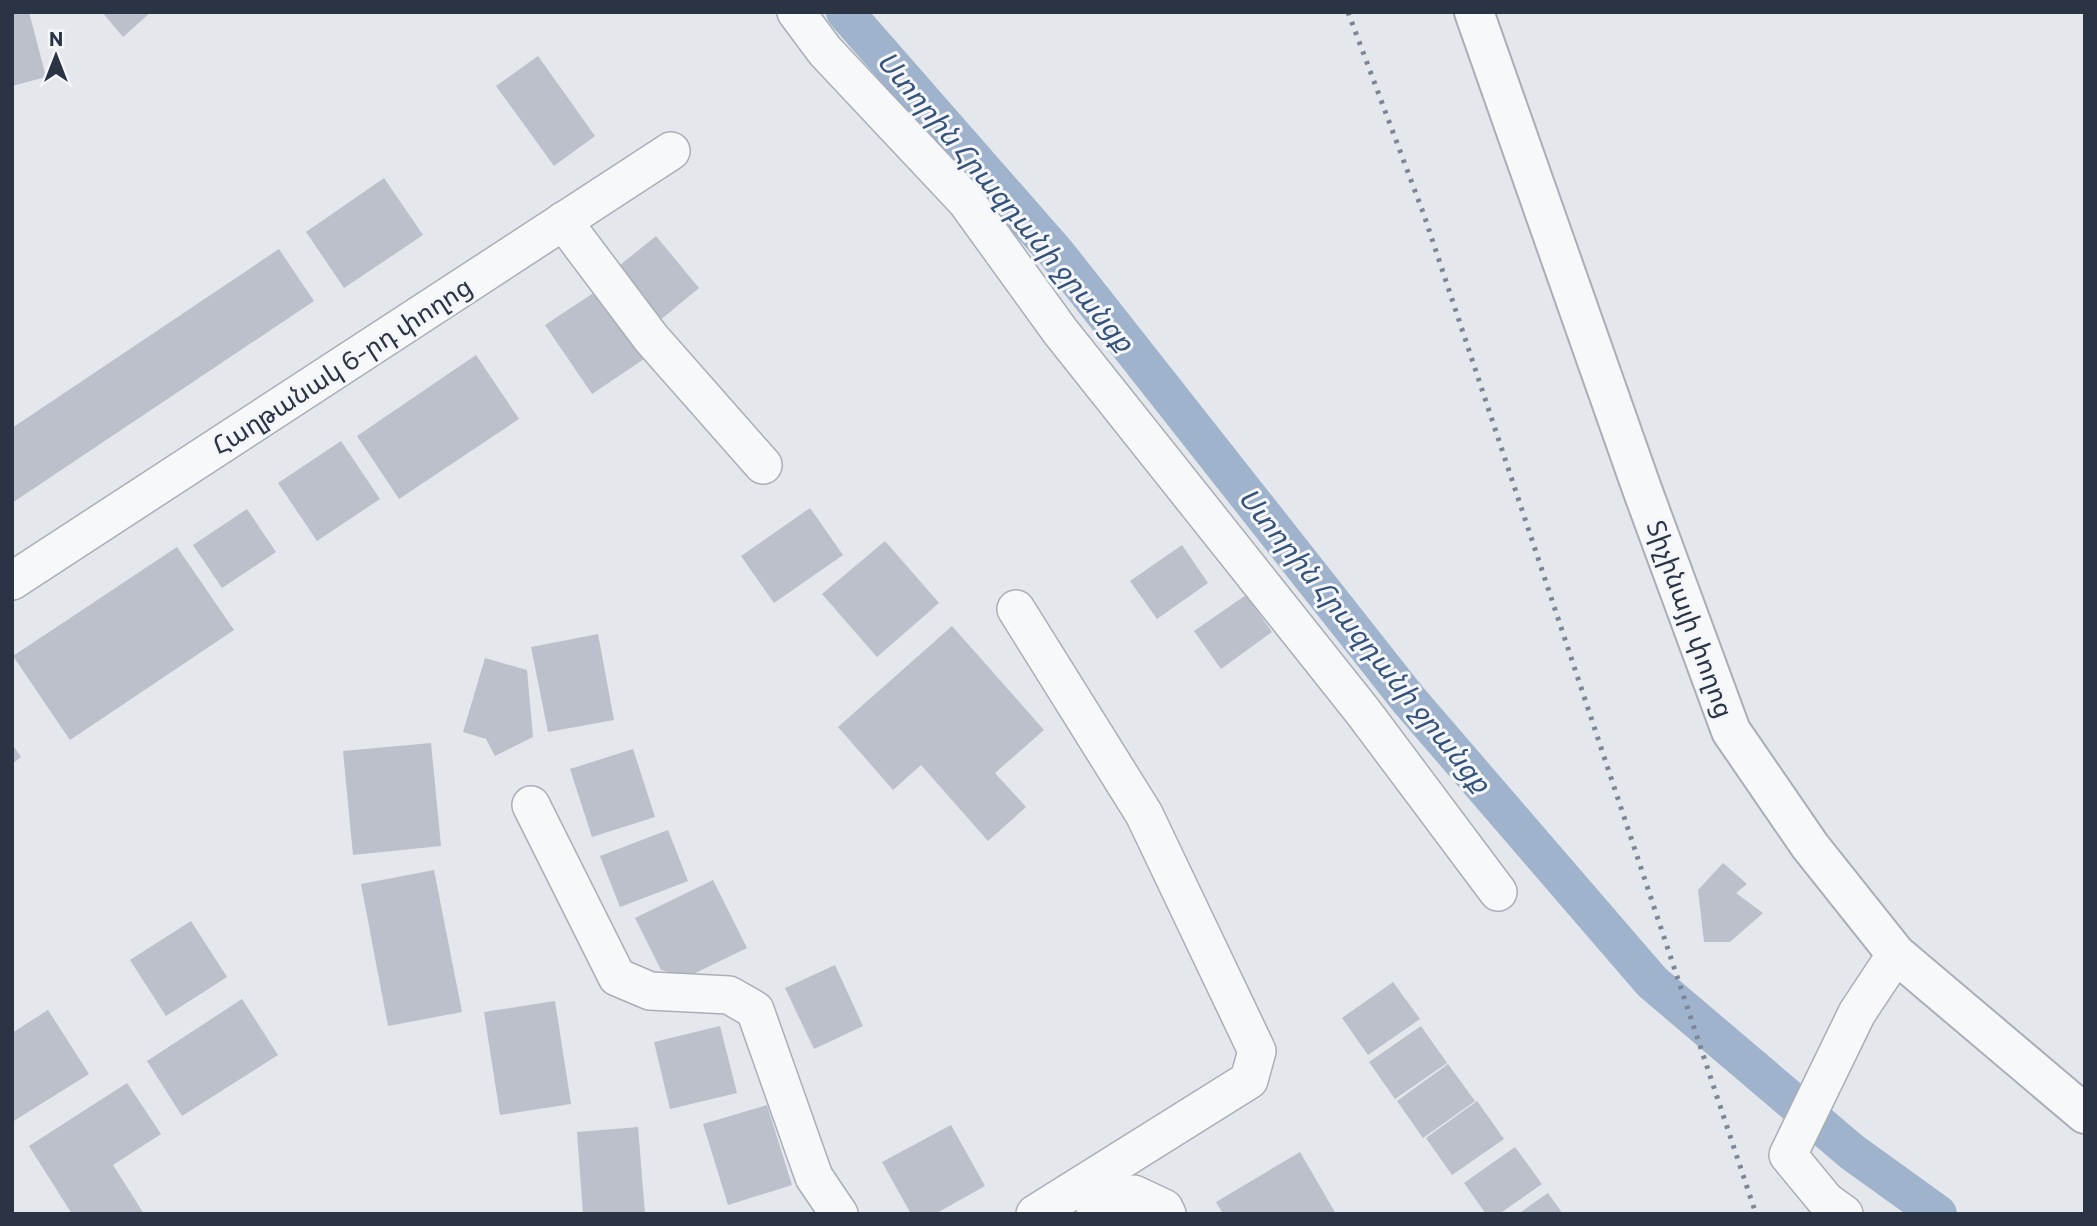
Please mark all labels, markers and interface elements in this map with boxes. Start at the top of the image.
north arrow [21,21,91,91]
text: N [49,27,63,50]
water label: Ստորին Հրազդանի ջրանցք [870,43,1143,359]
street label: Հաղթանակ 6-րդ փողոց [206,269,477,461]
water label: Ստորին Հրազդանի ջրանցք [1232,480,1500,800]
street label: Տիչինայի փողոց [1640,516,1741,722]

